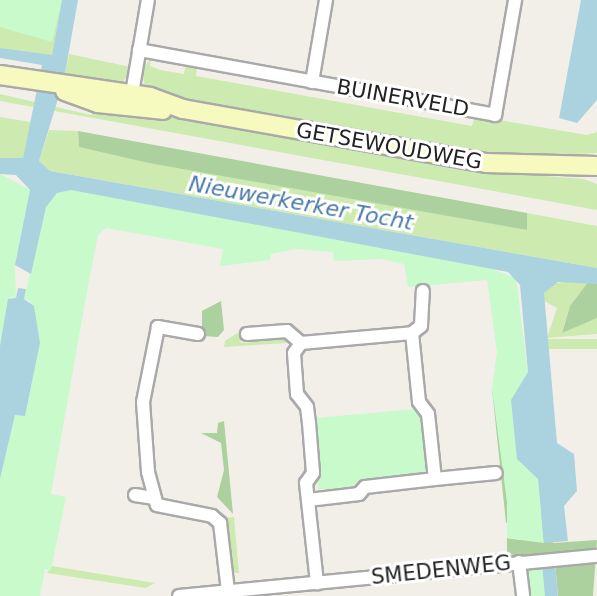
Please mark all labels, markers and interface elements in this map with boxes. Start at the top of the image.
street label: BUINERVELD [335,74,471,122]
street label: GETSEWOUDWEG [294,117,484,175]
water label: Nieuwerkerker Tocht [187,170,415,236]
street label: SMEDENWEG [370,550,512,590]

